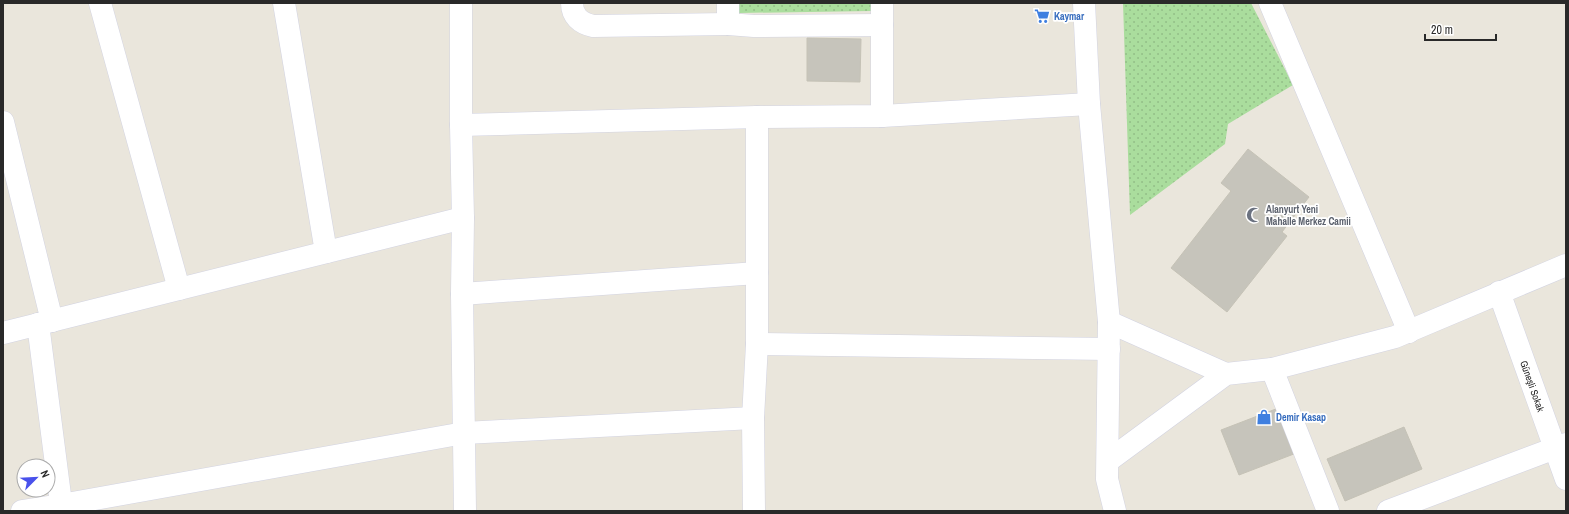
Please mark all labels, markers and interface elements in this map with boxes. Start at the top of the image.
supermarket icon: Kaymar [1033,7,1051,25]
place label: Kaymar [1054,10,1085,23]
scale bar [1425,16,1496,42]
text: 20 m [1431,22,1453,38]
place label: Alanyurt Yeni Mahalle Merkez Camii [1266,203,1351,228]
mosque icon: Alanyurt Yeni Mahalle Merkez Camii [1245,206,1263,224]
street label: Güneşli Sokak [1517,359,1548,414]
shop icon: Demir Kasap [1255,408,1273,426]
place label: Demir Kasap [1276,411,1326,424]
north arrow [16,458,56,498]
text: N [37,468,53,480]

